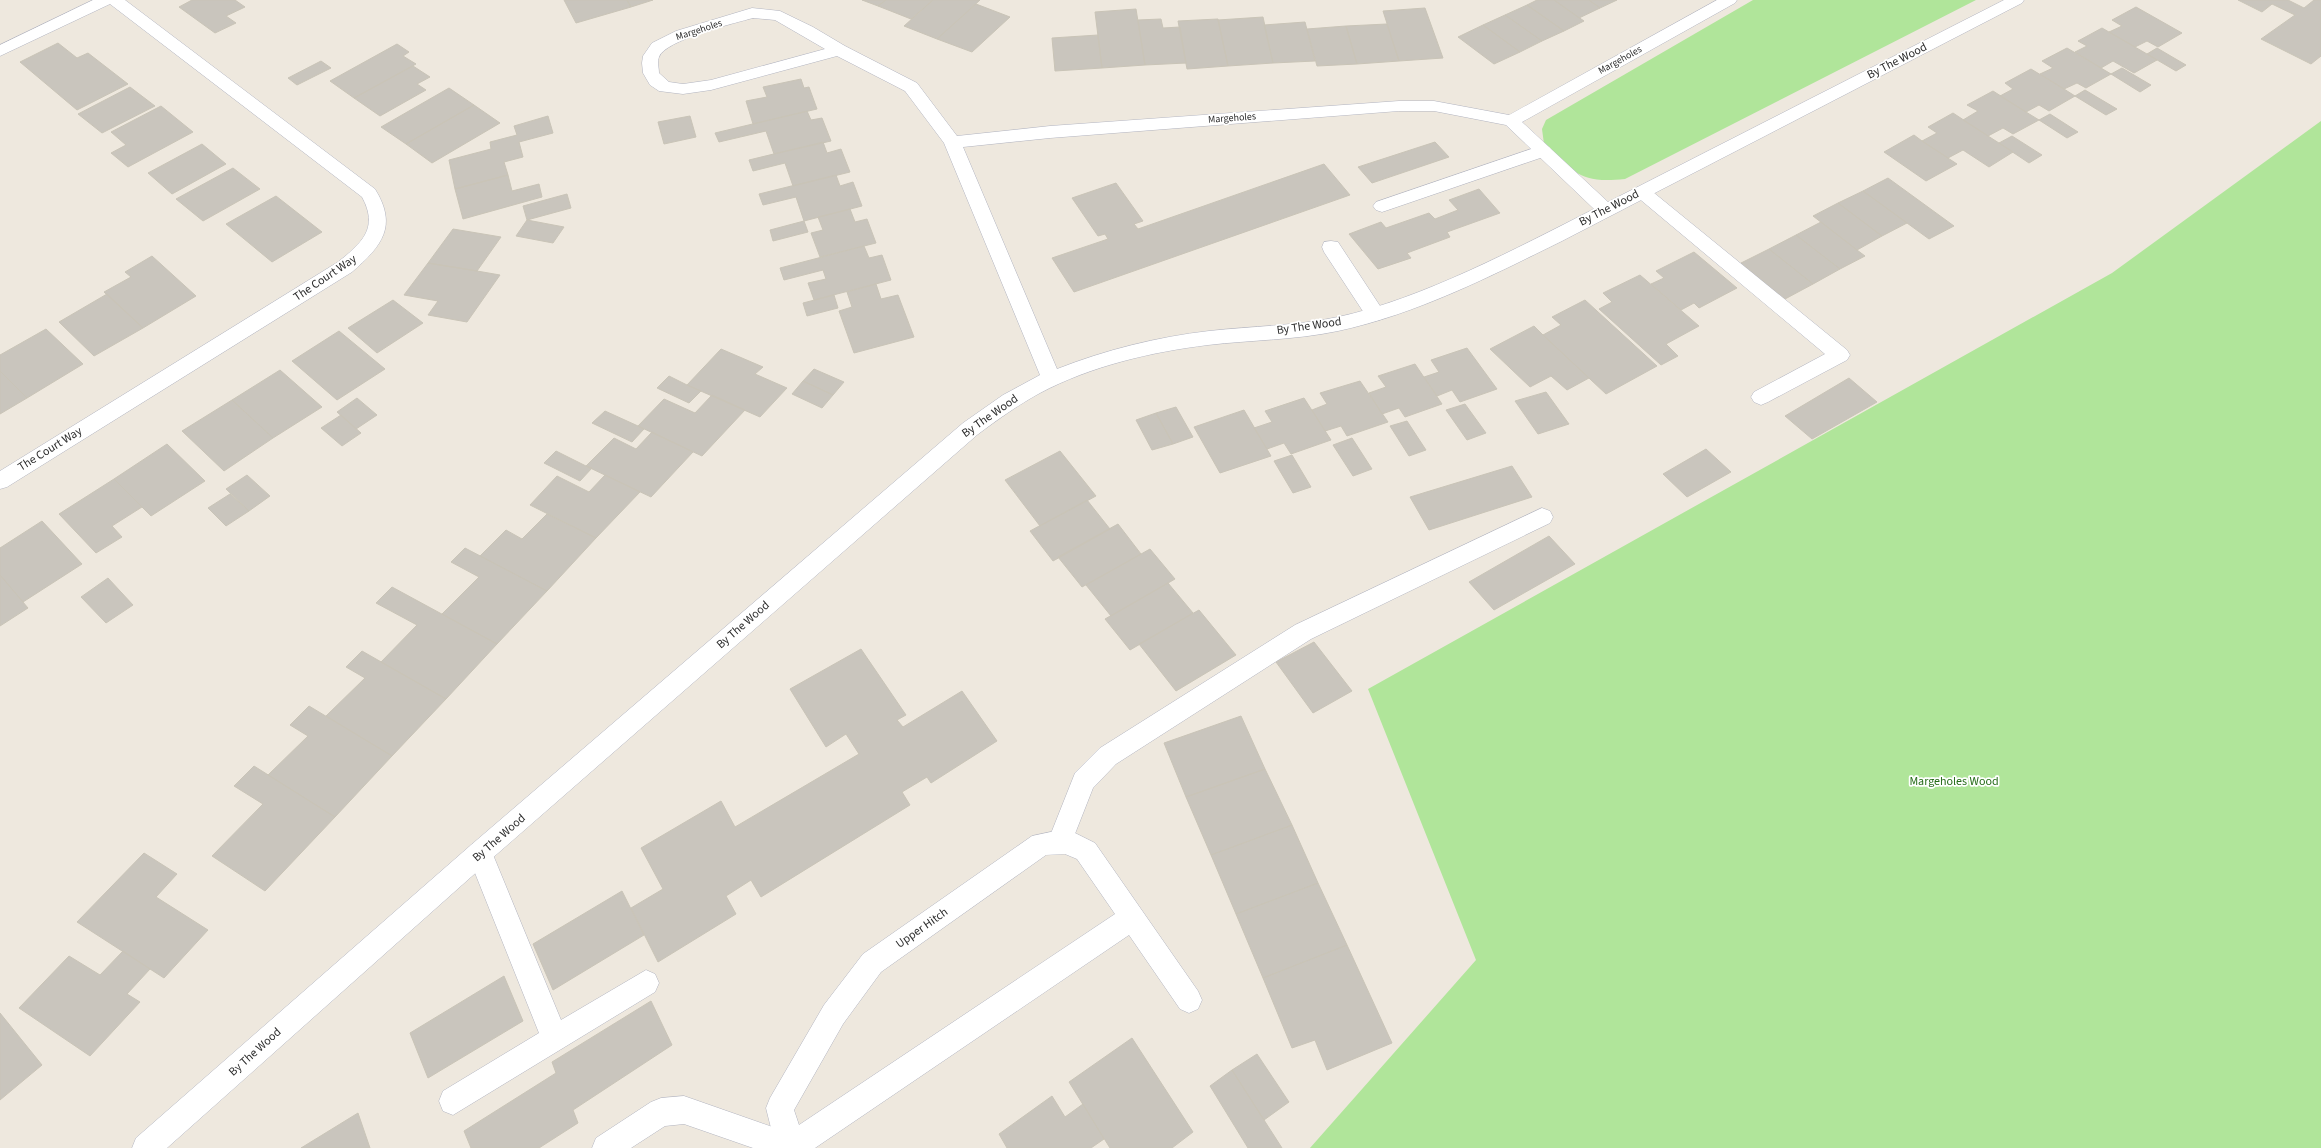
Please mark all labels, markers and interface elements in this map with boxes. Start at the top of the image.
street label: Margeholes [674,16,724,44]
street label: By The Wood [1864,39,1930,83]
street label: Margeholes [1596,42,1644,78]
street label: Margeholes [1208,109,1256,127]
street label: By The Wood [1576,186,1642,230]
street label: The Court Way [290,250,360,305]
street label: By The Wood [1275,313,1343,339]
street label: By The Wood [958,390,1022,442]
street label: The Court Way [15,422,86,475]
street label: By The Wood [713,597,773,653]
park label: Margeholes Wood [1909,773,1999,790]
street label: By The Wood [469,810,529,866]
street label: Upper Hitch [892,904,952,952]
street label: By The Wood [225,1024,285,1080]

